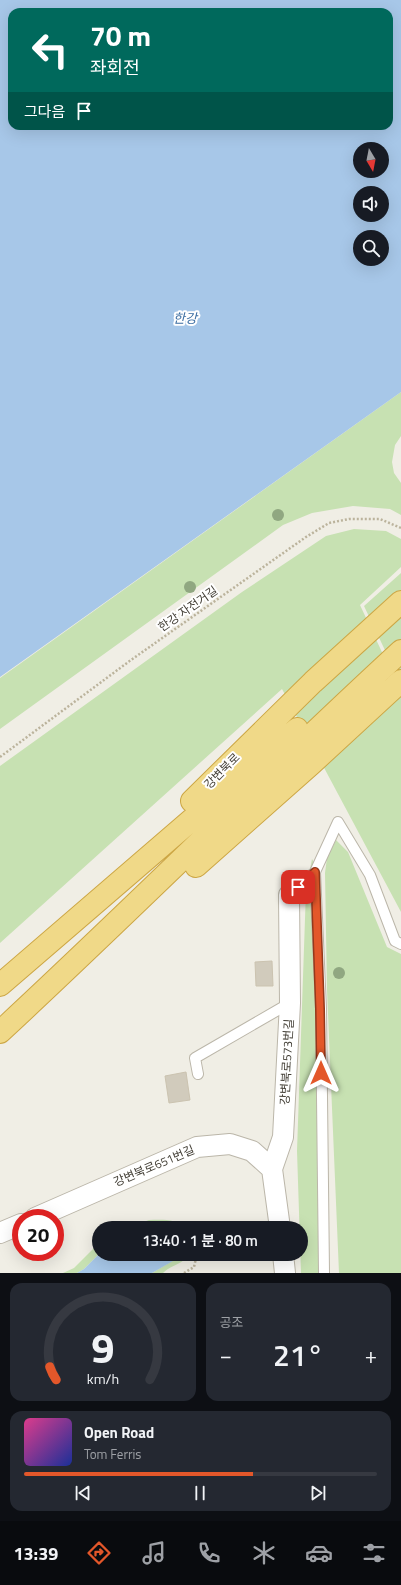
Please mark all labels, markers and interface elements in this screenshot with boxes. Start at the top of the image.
text: 70 m [90,14,151,57]
icon: left [24,24,76,76]
text: 좌회전 [90,54,140,81]
text: 그다음 [24,100,65,123]
icon: arrive [73,100,95,122]
north arrow [353,142,389,178]
map controls [353,142,389,266]
button: sound [353,186,389,222]
button: search [353,230,389,266]
water label: 한강 [173,308,199,328]
street label: 한강 자전거길 [154,581,221,636]
street label: 강변북로 [199,748,244,793]
pin [281,870,315,904]
icon: arrive [287,876,309,898]
street label: 강변북로573번길 [275,1018,298,1106]
position arrow [300,1052,342,1094]
street label: 강변북로651번길 [110,1140,197,1191]
speed limit sign: 20 [12,1209,64,1261]
text: 13:40 · 1 분 · 80 m [142,1229,258,1252]
text: 공조 [220,1312,243,1332]
text: 9 [91,1316,114,1379]
text: 21° [273,1332,323,1378]
text: − [220,1338,232,1372]
text: + [365,1338,377,1372]
text: km/h [87,1368,119,1390]
text: Open Road [84,1421,154,1444]
text: Tom Ferris [84,1444,141,1464]
icon: previous [72,1482,94,1504]
icon: pause [189,1482,211,1504]
icon: next [307,1482,329,1504]
icon: directions [85,1539,113,1567]
icon: music [140,1539,168,1567]
icon: phone [195,1539,223,1567]
icon: climate [250,1539,278,1567]
icon: car [305,1539,333,1567]
icon: filters [360,1539,388,1567]
text: 13:39 [13,1540,58,1567]

